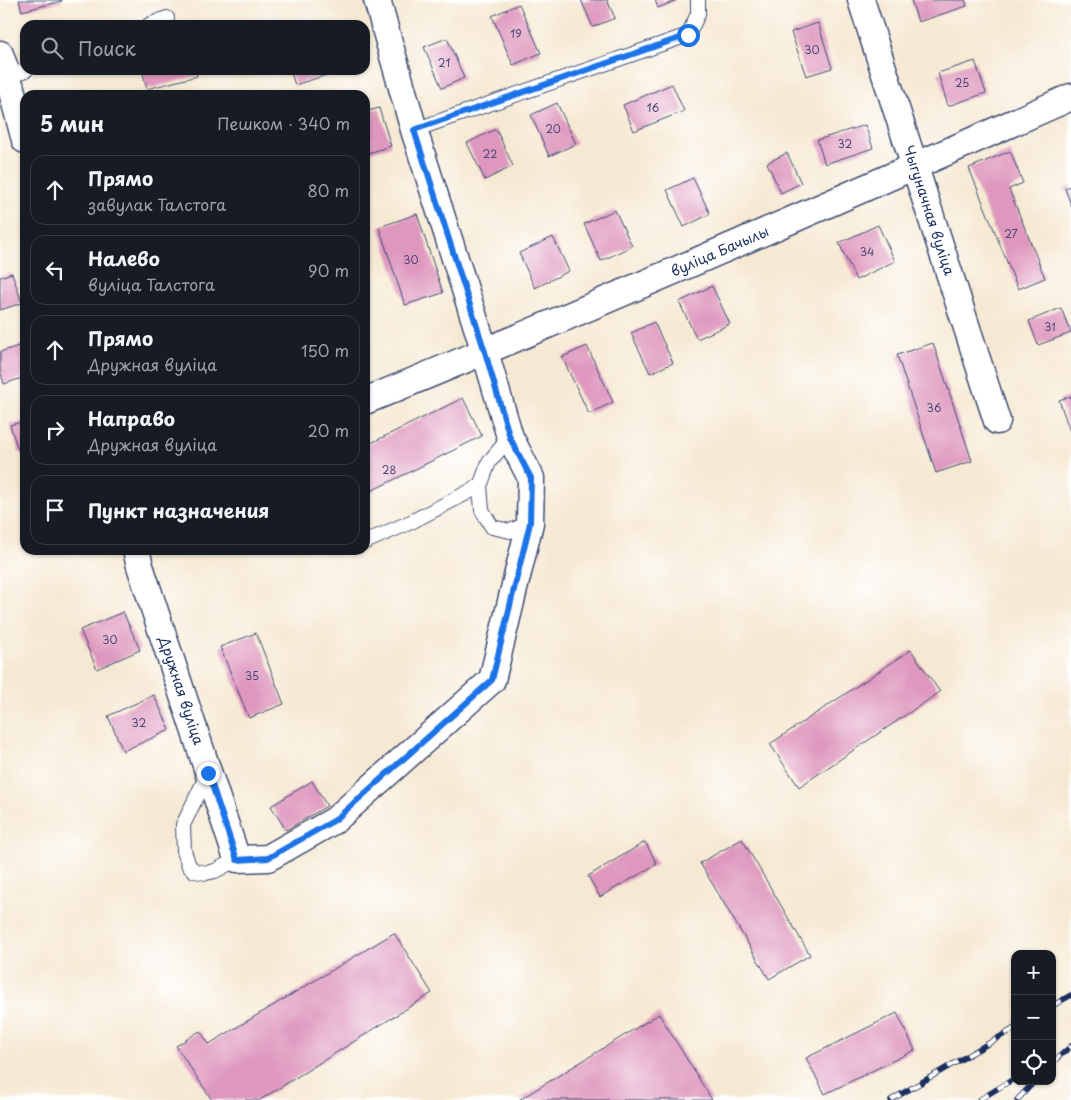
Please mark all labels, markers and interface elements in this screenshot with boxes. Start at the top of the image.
search box [20,20,370,75]
route start [677,24,700,47]
house number: 19 [510,25,522,42]
icon: search [38,34,66,62]
text: Поиск [78,34,136,62]
house number: 30 [804,41,820,58]
house number: 21 [438,54,450,71]
house number: 25 [955,74,969,91]
house number: 16 [647,99,660,116]
text: 5 мин [40,107,104,139]
text: Пешком · 340 m [217,111,350,135]
house number: 20 [545,120,561,137]
house number: 32 [838,135,853,152]
street label: Чыгуначная вуліца [899,142,960,278]
house number: 22 [483,145,497,162]
text: Прямо [88,164,153,192]
icon: ahead [41,176,69,204]
text: 80 m [307,178,349,202]
text: завулак Талстога [88,192,226,216]
street label: вуліца Бачылы [667,220,772,281]
house number: 27 [1004,225,1018,242]
house number: 34 [860,243,874,260]
text: Налево [88,244,160,272]
house number: 30 [403,251,419,268]
icon: left [41,256,69,284]
text: 90 m [308,258,349,282]
text: вуліца Талстога [88,272,215,296]
house number: 31 [1044,318,1056,335]
text: Прямо [88,324,153,352]
icon: ahead [41,336,69,364]
text: 150 m [301,338,349,362]
text: Дружная вуліца [88,352,217,376]
house number: 36 [927,399,942,416]
text: Направо [88,404,175,432]
icon: right [41,416,69,444]
text: 20 m [308,418,349,442]
text: Дружная вуліца [88,432,217,456]
house number: 28 [382,461,396,478]
icon: arrive [41,496,69,524]
text: Пункт назначения [88,496,269,524]
house number: 30 [102,631,118,648]
street label: Дружная вуліца [154,633,210,748]
house number: 35 [245,667,259,684]
house number: 32 [132,714,147,731]
route end [197,762,220,785]
map controls [1011,950,1056,1085]
button: + [1011,950,1056,995]
button: − [1011,995,1056,1040]
button: locate [1011,1040,1056,1085]

